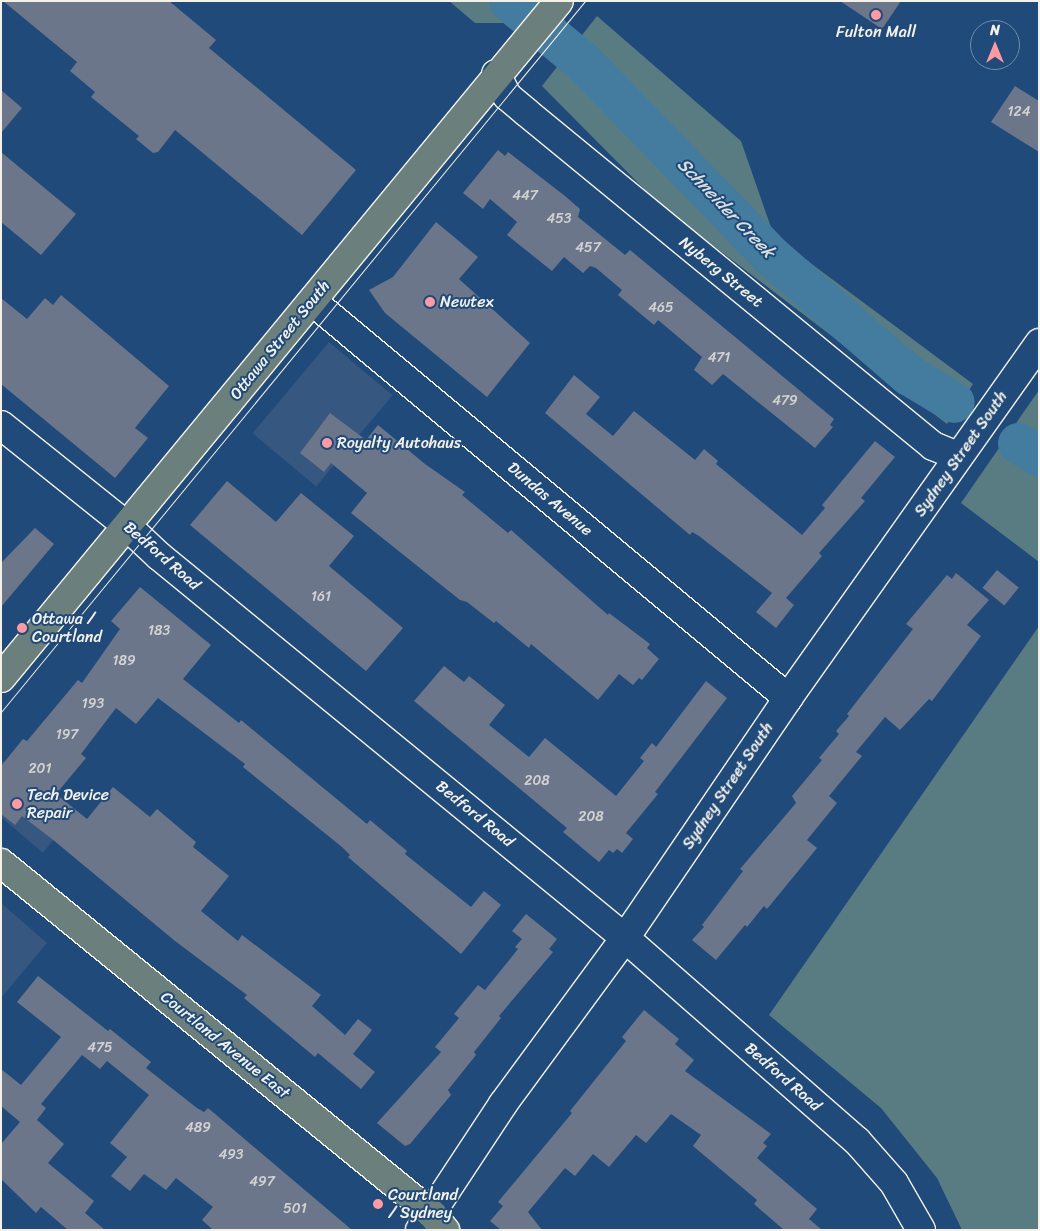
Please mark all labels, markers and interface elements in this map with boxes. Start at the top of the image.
marker: Fulton Mall [870,9,882,21]
text: N [990,18,1000,43]
north arrow [970,20,1020,70]
place label: Fulton Mall [836,22,916,42]
house number: 124 [1008,104,1030,120]
water label: Schneider Creek [673,154,779,262]
house number: 447 [512,188,538,204]
house number: 453 [547,211,571,227]
street label: Nyberg Street [676,233,766,311]
house number: 457 [575,240,601,256]
street label: Ottawa Street South [226,277,334,403]
place label: Newtex [440,292,494,312]
marker: Newtex [424,296,436,308]
house number: 465 [648,300,674,316]
house number: 471 [708,350,730,366]
street label: Sydney Street South [910,387,1012,521]
house number: 479 [772,393,798,409]
place label: Royalty Autohaus [337,433,460,453]
marker: Royalty Autohaus [321,437,333,449]
street label: Dundas Avenue [504,458,596,540]
street label: Bedford Road [120,518,204,594]
house number: 161 [311,589,331,605]
place label: Ottawa / Courtland [32,609,102,647]
marker: Ottawa / Courtland [16,622,28,634]
house number: 183 [148,623,170,639]
house number: 189 [112,653,136,669]
house number: 193 [82,696,104,712]
street label: Sydney Street South [678,719,778,853]
house number: 197 [56,727,78,743]
house number: 201 [29,761,51,777]
house number: 208 [524,773,550,789]
street label: Bedford Road [432,777,518,851]
place label: Tech Device Repair [27,785,109,823]
marker: Tech Device Repair [11,798,23,810]
house number: 208 [578,809,604,825]
street label: Courtland Avenue East [157,987,293,1103]
street label: Bedford Road [741,1039,825,1115]
house number: 475 [87,1040,113,1056]
house number: 489 [185,1120,211,1136]
house number: 493 [218,1147,244,1163]
house number: 497 [249,1174,275,1190]
place label: Courtland / Sydney [388,1185,458,1223]
marker: Courtland / Sydney [372,1198,384,1210]
house number: 501 [283,1201,307,1217]

